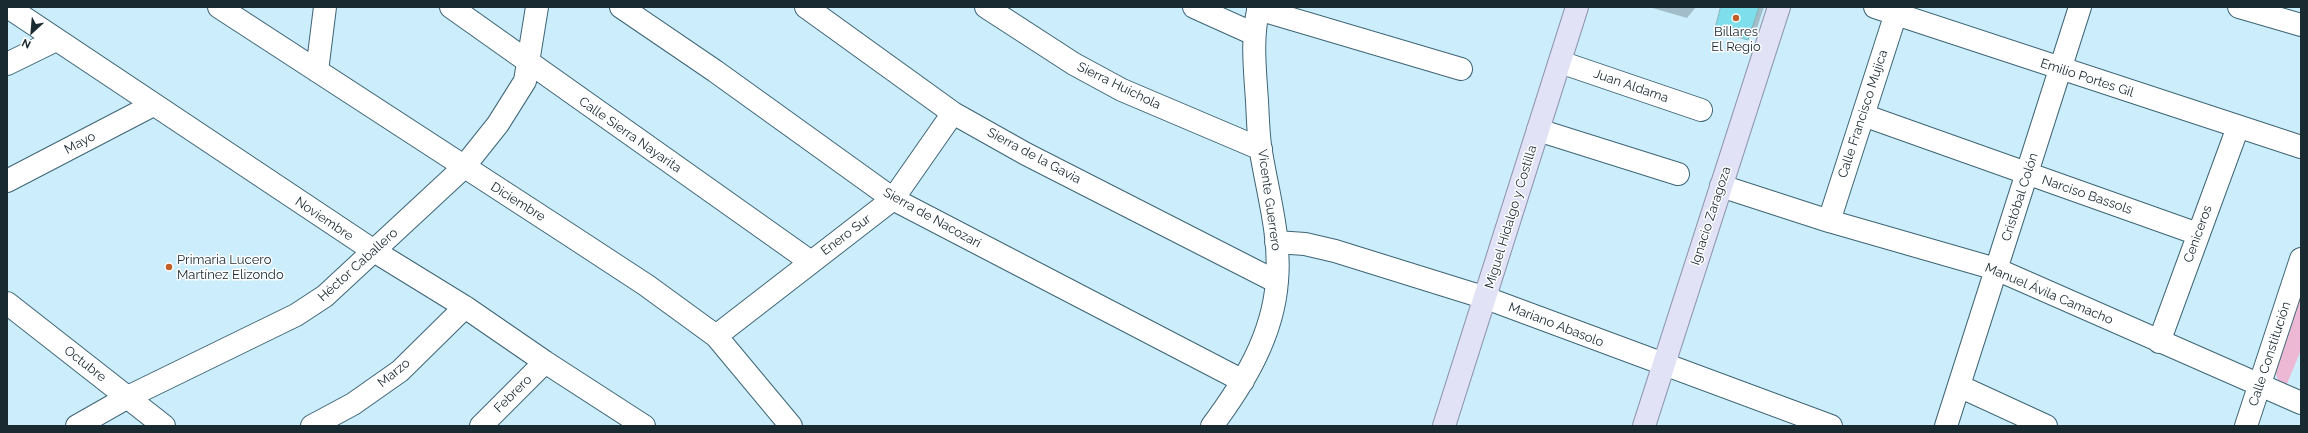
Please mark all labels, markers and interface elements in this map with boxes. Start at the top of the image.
north arrow [12,12,52,52]
marker: Billares El Regio [1731,13,1741,23]
place label: Billares El Regio [1711,24,1761,55]
text: N [20,36,33,51]
street label: Calle Francisco Mujica [1835,48,1891,180]
street label: Emilio Portes Gil [2038,56,2136,100]
street label: Sierra Huichola [1075,59,1163,113]
street label: Juan Aldama [1591,66,1671,106]
street label: Calle Sierra Nayarita [576,94,684,176]
street label: Sierra de la Gavia [984,125,1084,187]
street label: Mayo [62,128,98,158]
street label: Miguel Hidalgo y Costilla [1482,143,1540,291]
street label: Vicente Guerrero [1254,148,1284,252]
street label: Cristóbal Colón [1998,151,2042,243]
street label: Ignacio Zaragoza [1688,165,1734,267]
street label: Narciso Bassols [2040,172,2134,218]
street label: Diciembre [488,179,548,225]
street label: Sierra de Nacozari [880,185,984,251]
street label: Noviembre [292,194,356,244]
street label: Ceniceros [2180,203,2216,265]
street label: Enero Sur [818,211,874,259]
street label: Héctor Caballero [315,225,401,305]
place label: Primaria Lucero Martínez Elizondo [177,252,284,283]
street label: Manuel Ávila Camacho [1983,260,2115,328]
marker: Primaria Lucero Martínez Elizondo [164,262,174,272]
street label: Mariano Abasolo [1506,300,1606,350]
street label: Calle Constitución [2246,300,2294,408]
street label: Octubre [61,343,109,385]
street label: Marzo [375,355,413,391]
street label: Febrero [491,372,535,416]

